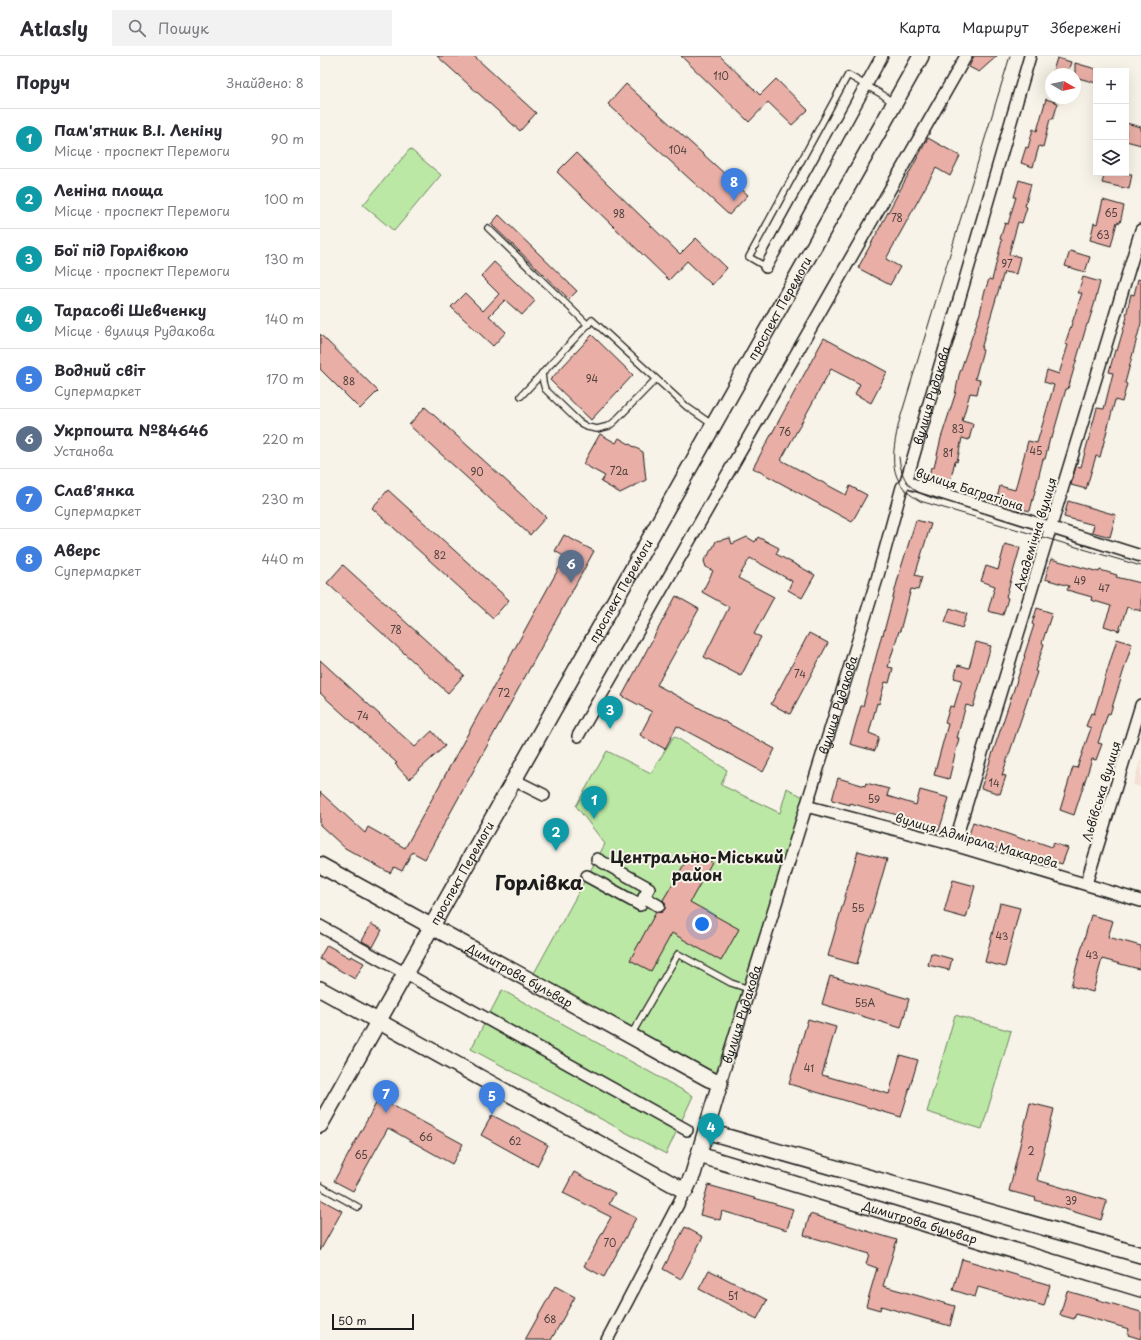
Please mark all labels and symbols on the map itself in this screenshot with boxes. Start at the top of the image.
house number: 110 [713,68,729,83]
north arrow [1045,68,1081,104]
house number: 104 [669,142,688,157]
pin: 8 [721,168,747,201]
house number: 65 [1104,205,1118,220]
house number: 98 [613,206,625,221]
house number: 78 [891,210,903,225]
house number: 63 [1096,227,1110,242]
street label: проспект Перемоги [743,253,816,363]
house number: 97 [1001,256,1013,271]
street label: вулиця Рудакова [908,343,954,447]
house number: 94 [586,371,599,386]
house number: 88 [343,373,355,388]
house number: 83 [952,421,964,436]
house number: 76 [779,424,791,439]
house number: 45 [1030,443,1042,458]
house number: 81 [943,445,953,460]
house number: 72а [610,463,629,478]
street label: вулиця Багратіона [914,463,1027,515]
house number: 90 [470,464,484,479]
street label: Академічна вулиця [1009,475,1061,593]
street label: проспект Перемоги [584,536,657,646]
house number: 82 [434,547,446,562]
pin: 6 [558,550,584,583]
house number: 49 [1074,573,1086,588]
house number: 47 [1098,580,1111,595]
house number: 78 [390,622,402,637]
street label: вулиця Рудакова [814,653,862,756]
house number: 74 [794,666,806,681]
house number: 72 [498,685,510,700]
pin: 3 [597,696,623,729]
house number: 74 [357,708,369,723]
street label: Львівська вулиця [1077,739,1125,843]
house number: 14 [988,775,1000,790]
pin: 1 [581,786,607,819]
house number: 59 [868,791,880,806]
street label: вулиця Адмірала Макарова [893,808,1061,872]
street label: проспект Перемоги [425,818,498,928]
pin: 2 [543,818,569,851]
district label: Центрально-Міський район [610,844,784,886]
district label: Горлівка [495,867,584,897]
house number: 55 [852,900,865,915]
your location [692,914,712,934]
house number: 43 [996,928,1009,943]
street label: Димитрова бульвар [462,938,576,1011]
house number: 43 [1086,947,1099,962]
street label: вулиця Рудакова [718,962,765,1066]
house number: 55А [855,995,876,1010]
house number: 41 [804,1060,814,1075]
pin: 7 [373,1080,399,1113]
pin: 5 [479,1082,505,1115]
pin: 4 [698,1113,724,1146]
house number: 66 [419,1129,433,1144]
house number: 62 [508,1133,522,1148]
house number: 2 [1027,1143,1035,1158]
house number: 65 [354,1147,368,1162]
house number: 39 [1065,1193,1077,1208]
street label: Димитрова бульвар [860,1196,980,1248]
house number: 70 [604,1235,616,1250]
house number: 51 [728,1288,738,1303]
house number: 68 [543,1311,557,1326]
scale bar [332,1312,414,1331]

